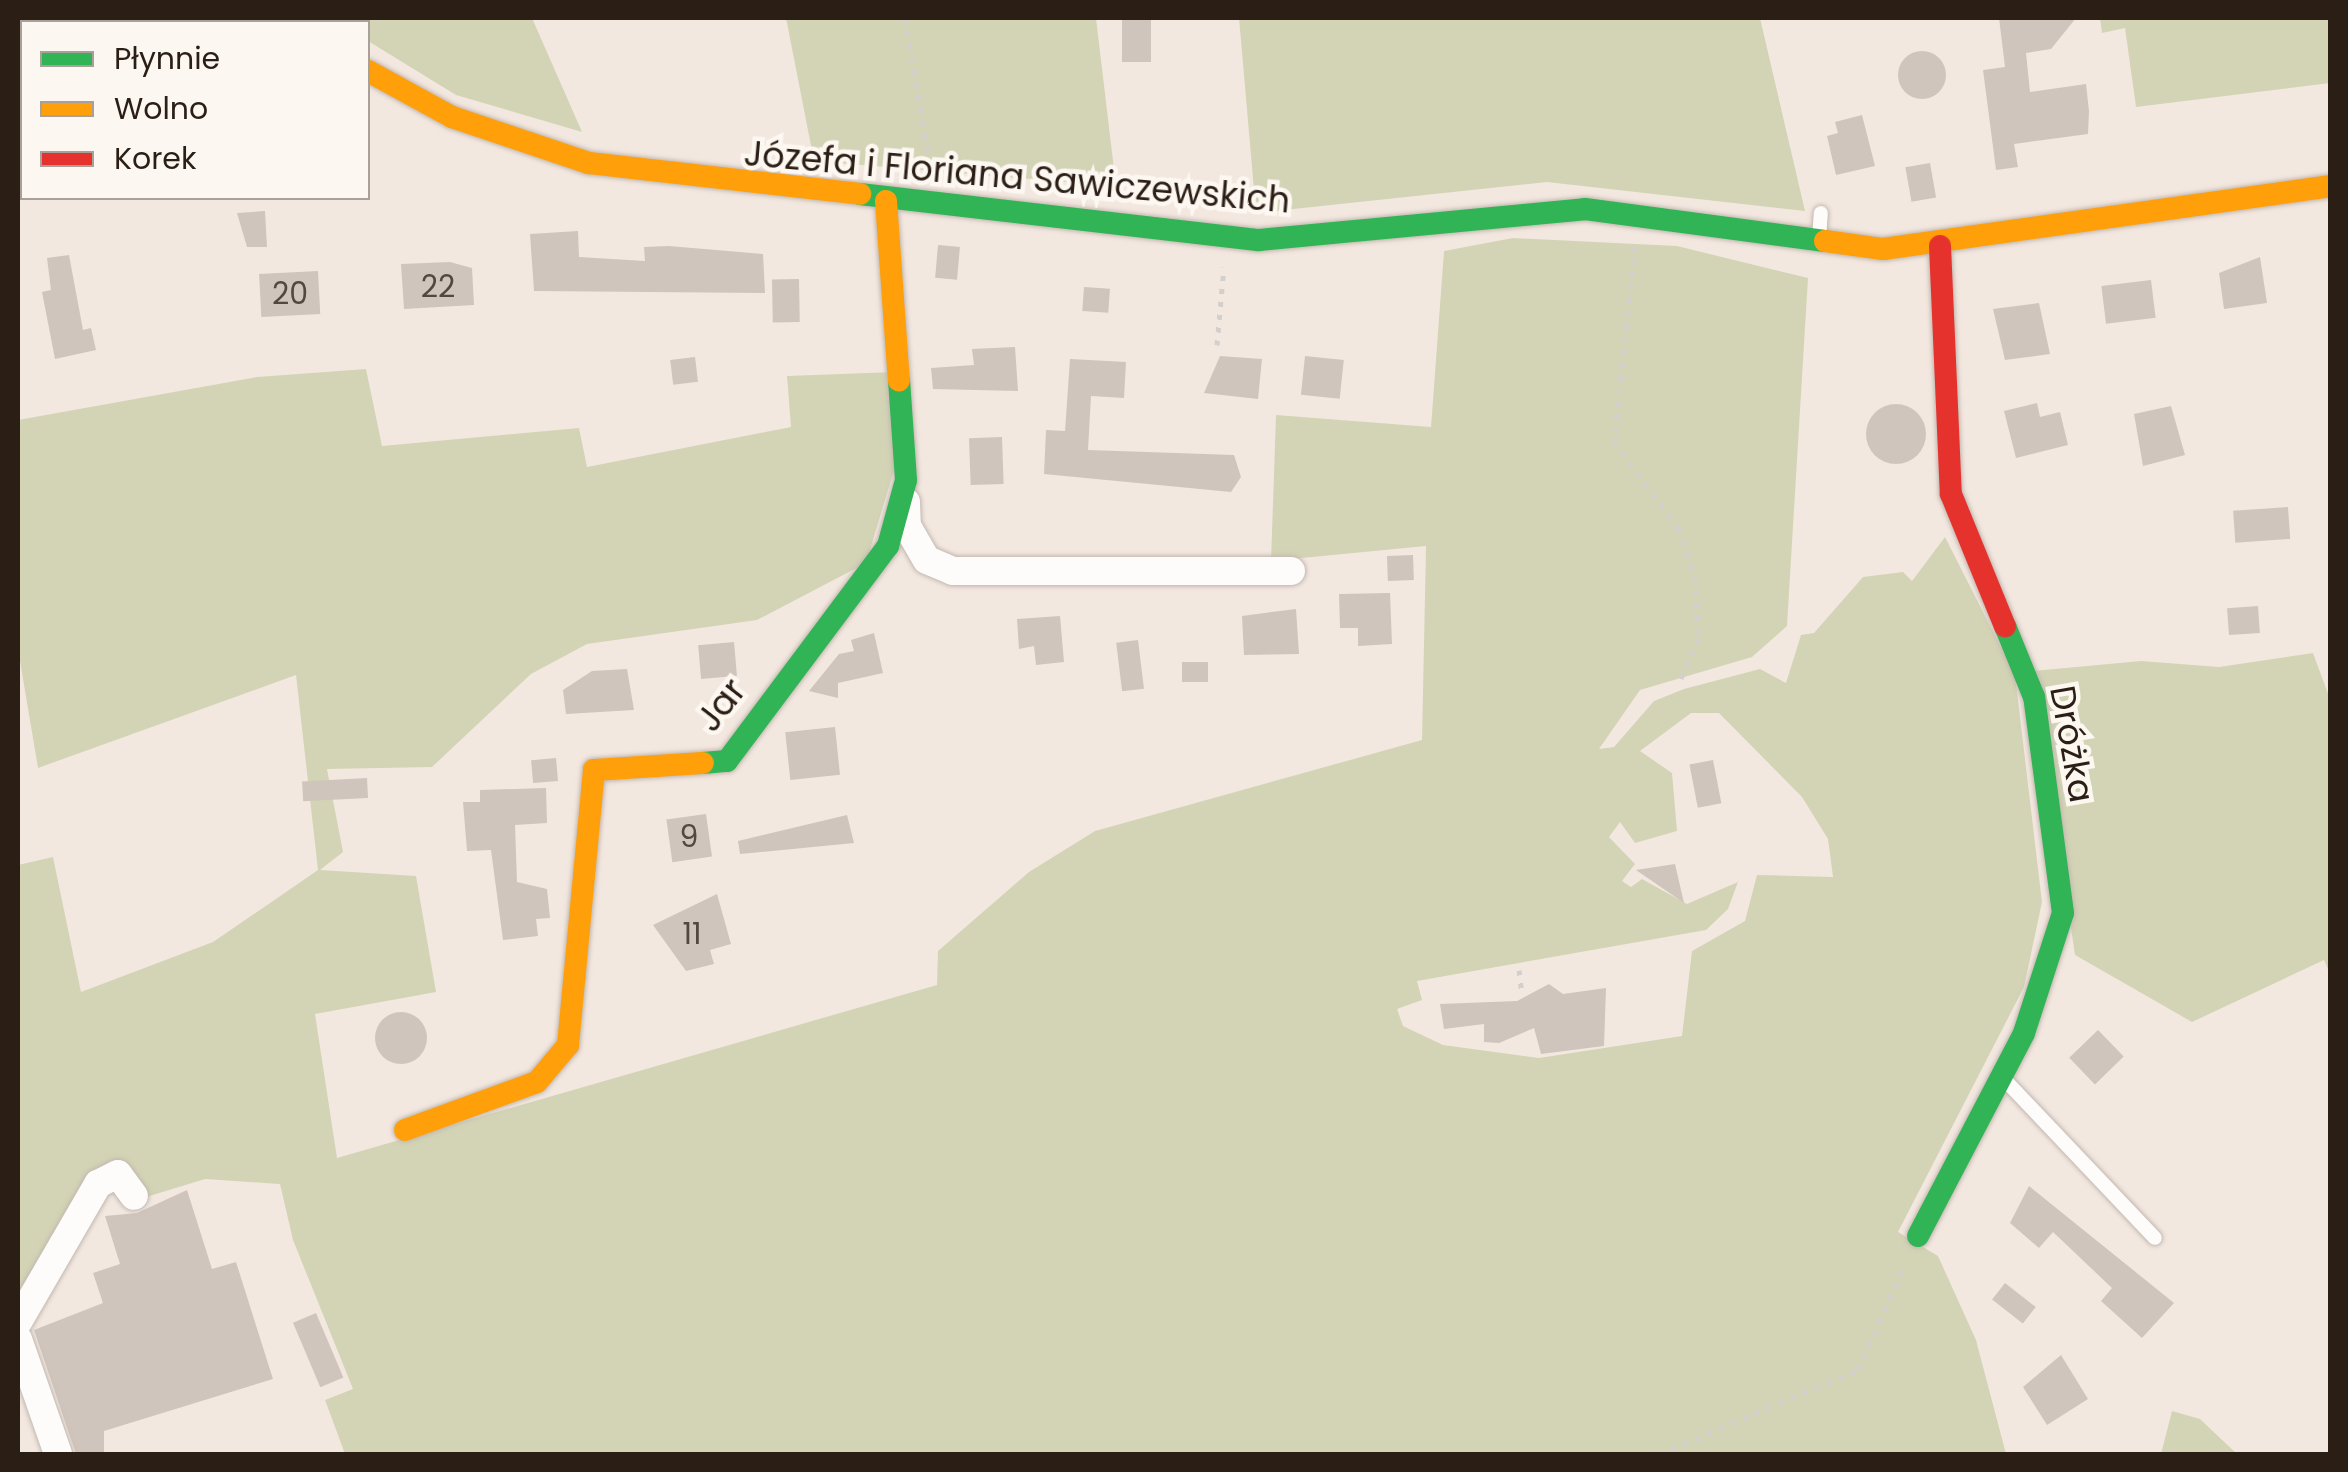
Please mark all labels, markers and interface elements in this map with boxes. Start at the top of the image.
legend [20,20,370,200]
text: Płynnie [114,37,220,80]
text: Wolno [114,87,208,130]
street label: Józefa i Floriana Sawiczewskich [742,132,1292,222]
text: Korek [114,137,196,180]
house number: 22 [421,269,455,305]
house number: 20 [272,276,308,312]
street label: Jar [687,670,755,740]
street label: Dróżka [2041,682,2103,806]
house number: 9 [680,819,698,855]
house number: 11 [682,916,702,952]

